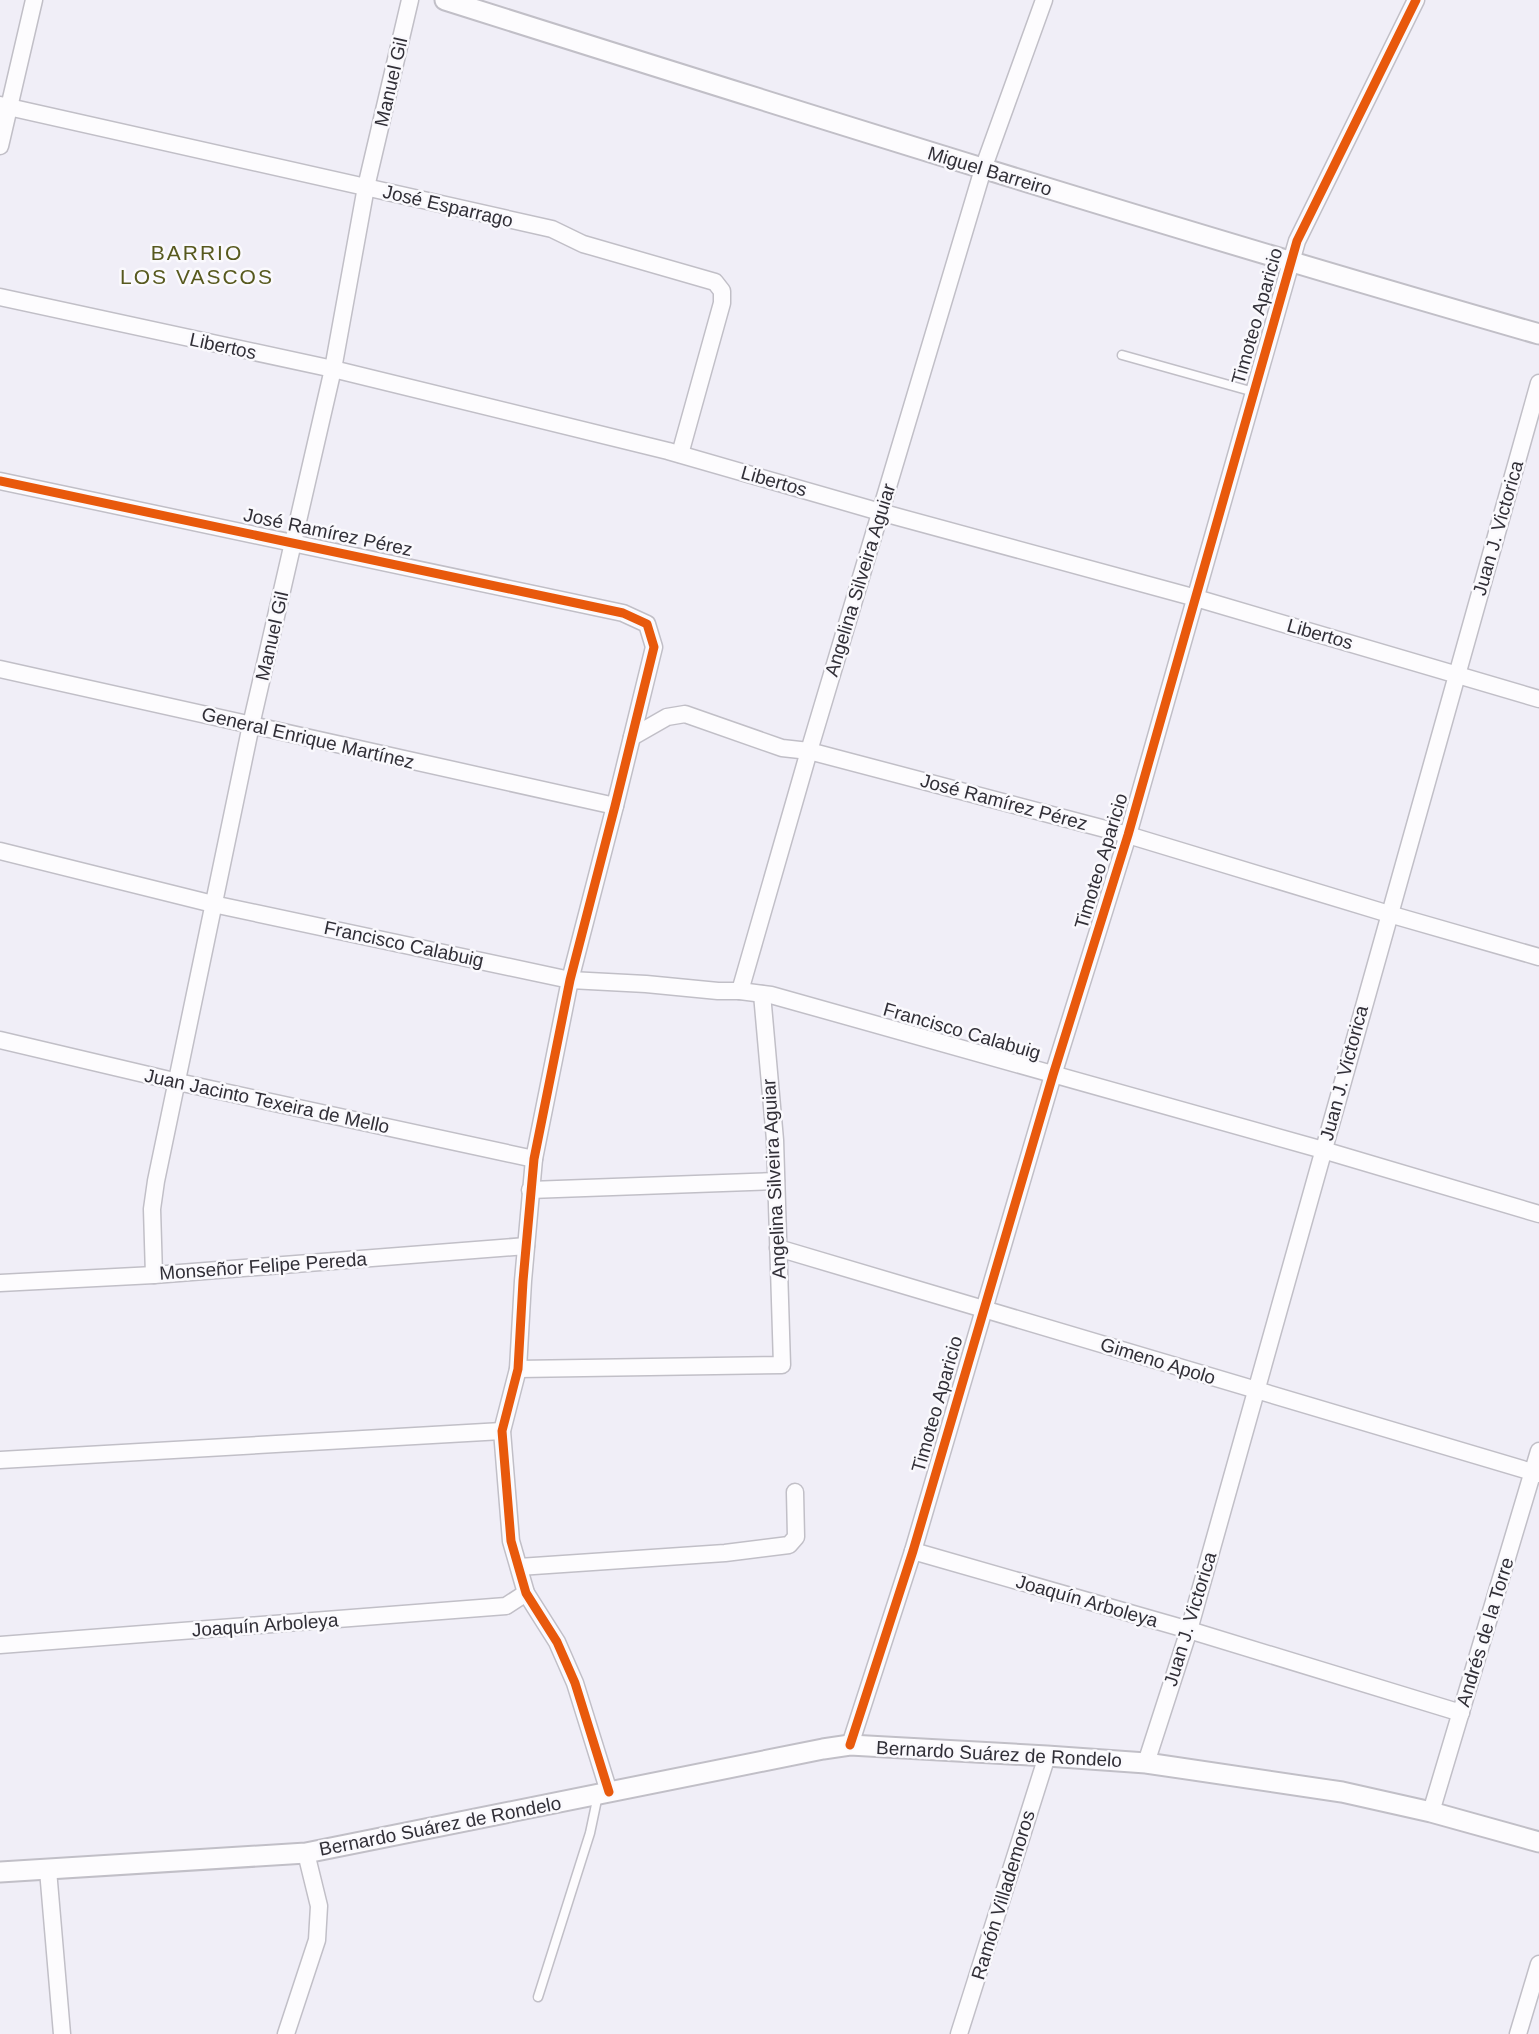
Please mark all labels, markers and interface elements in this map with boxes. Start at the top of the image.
street label: Manuel Gil [371,35,411,129]
street label: Miguel Barreiro [925,142,1055,200]
street label: José Esparrago [381,181,515,231]
district label: BARRIO LOS VASCOS [120,241,274,288]
street label: Timoteo Aparicio [1228,245,1286,387]
street label: Libertos [188,329,258,363]
street label: Juan J. Victorica [1469,458,1527,598]
street label: Libertos [739,462,809,500]
street label: Angelina Silveira Aguiar [821,480,900,679]
street label: José Ramírez Pérez [242,504,414,560]
street label: Manuel Gil [252,589,292,683]
street label: Libertos [1285,615,1355,653]
street label: General Enrique Martínez [200,703,416,773]
street label: José Ramírez Pérez [918,770,1090,834]
street label: Timoteo Aparicio [1070,791,1132,931]
street label: Francisco Calabuig [322,917,486,971]
street label: Francisco Calabuig [881,998,1043,1064]
street label: Juan J. Victorica [1316,1003,1372,1143]
street label: Juan Jacinto Texeira de Mello [143,1065,391,1137]
street label: Angelina Silveira Aguiar [758,1078,790,1280]
street label: Monseñor Felipe Pereda [158,1248,368,1284]
street label: Timoteo Aparicio [908,1333,966,1475]
street label: Gimeno Apolo [1098,1334,1218,1388]
street label: Juan J. Victorica [1160,1549,1220,1689]
street label: Andrés de la Torre [1452,1555,1518,1709]
street label: Joaquín Arboleya [1014,1571,1161,1631]
street label: Joaquín Arboleya [191,1609,339,1641]
street label: Bernardo Suárez de Rondelo [876,1737,1122,1771]
street label: Bernardo Suárez de Rondelo [317,1792,563,1860]
street label: Ramón Villademoros [967,1808,1039,1982]

